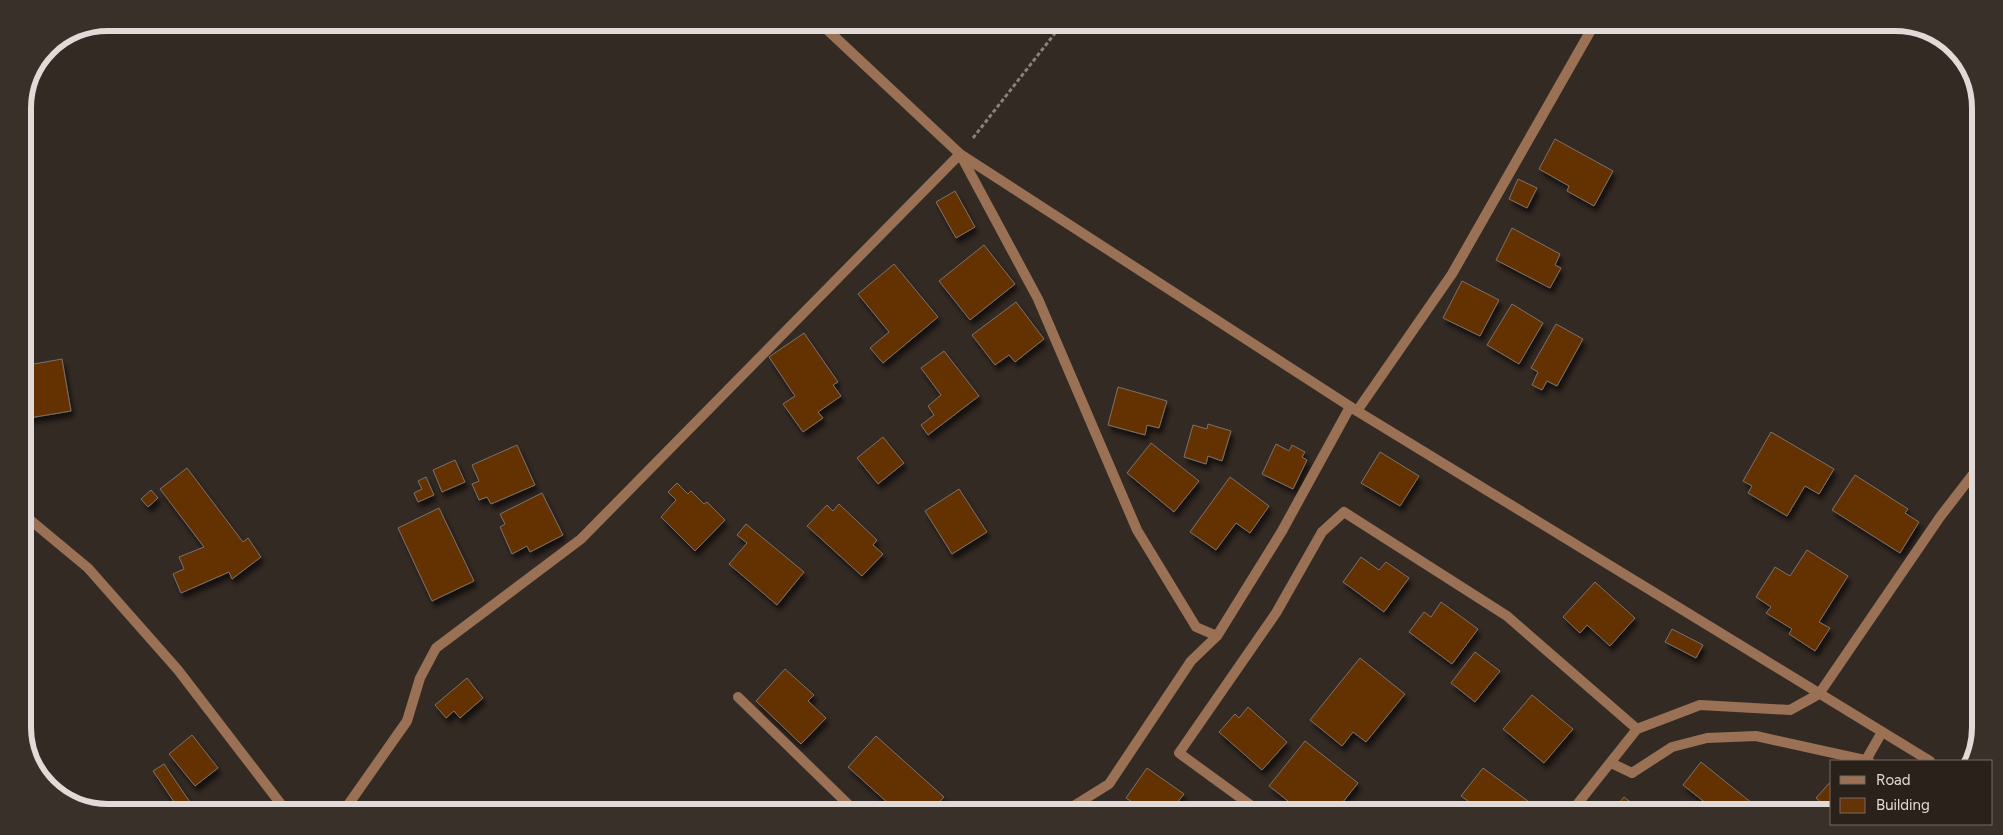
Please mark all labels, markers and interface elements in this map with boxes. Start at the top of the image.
legend [1830,760,1993,825]
text: Road [1876,771,1911,789]
text: Building [1876,796,1930,814]

